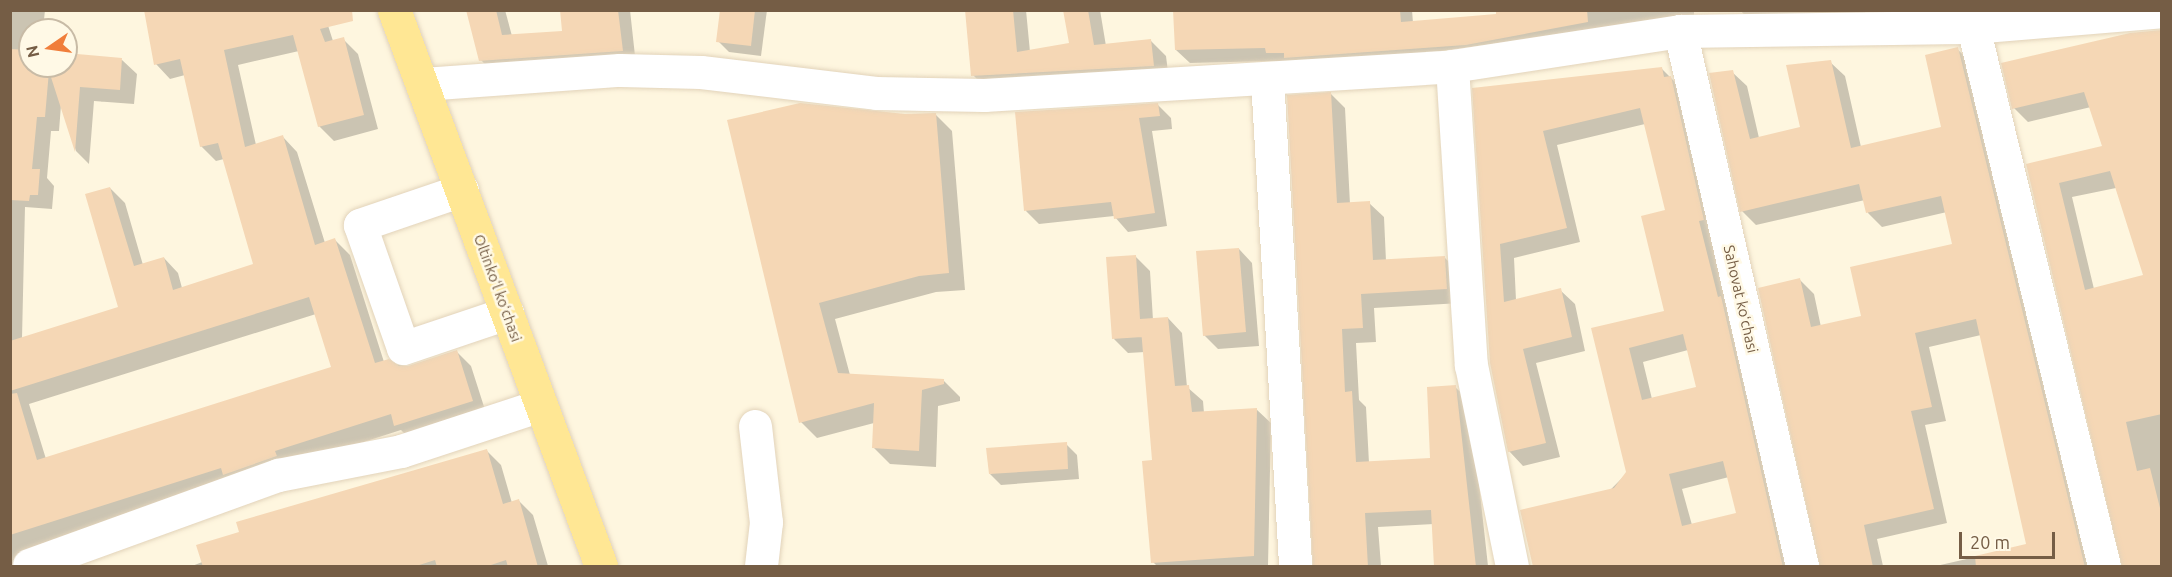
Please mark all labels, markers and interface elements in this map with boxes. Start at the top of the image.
north arrow [18,18,78,78]
text: N [22,44,43,59]
street label: Oltinkoʻl koʻchasi [470,232,526,344]
street label: Sahovat koʻchasi [1720,243,1762,355]
scale bar [1962,520,2058,558]
text: 20 m [1970,532,2010,552]

